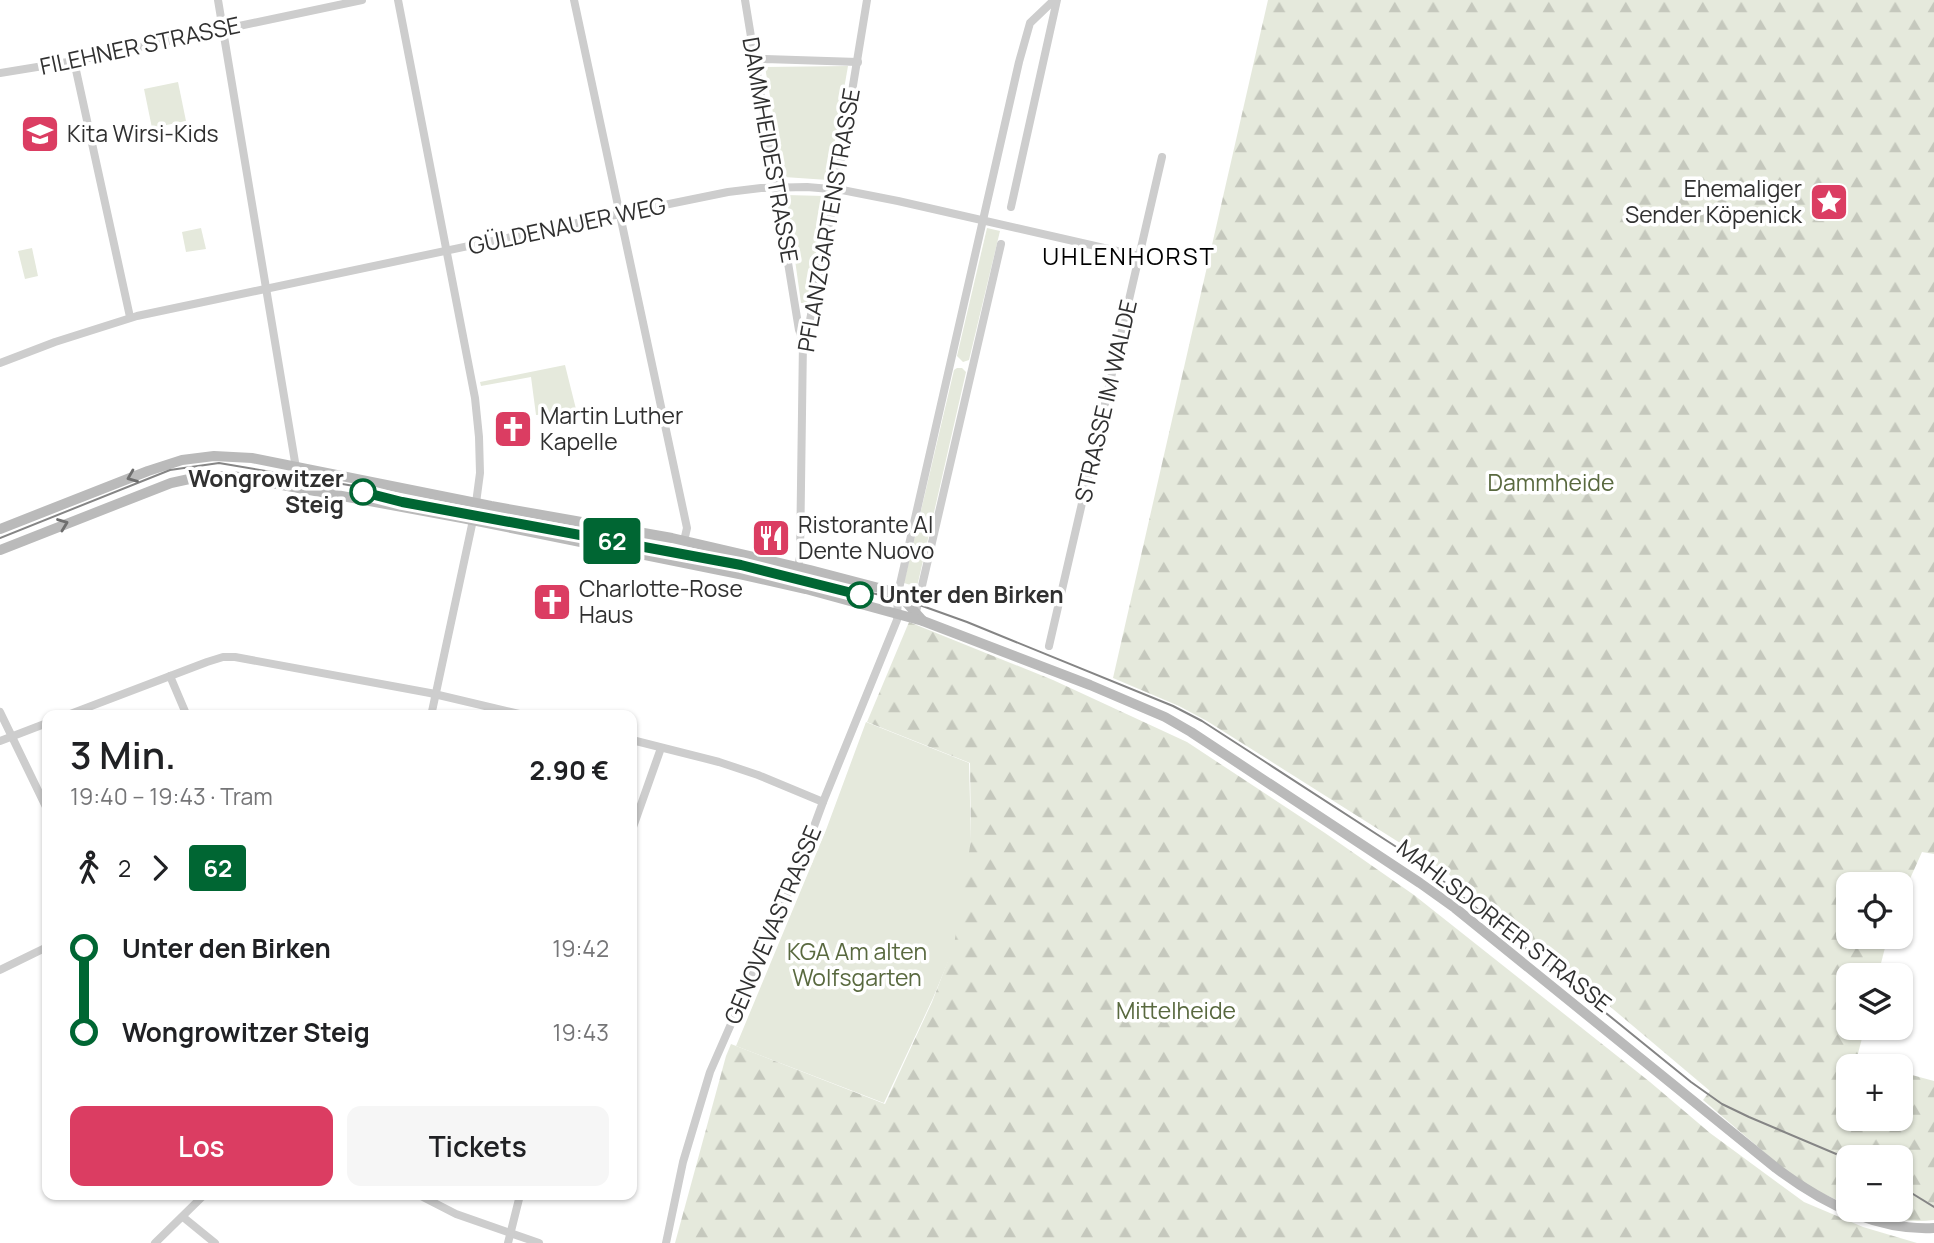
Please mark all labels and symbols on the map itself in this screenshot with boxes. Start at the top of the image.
street label: FILEHNER STRASSE [37,8,243,82]
street label: DAMMHEIDESTRASSE [735,34,807,265]
street label: PFLANZGARTENSTRASSE [789,85,867,354]
school or university icon: Kita Wirsi-Kids [19,113,61,155]
place label: Kita Wirsi-Kids [67,117,219,149]
place label: Ehemaliger Sender Köpenick [1625,172,1803,230]
place icon: Ehemaliger Sender Köpenick [1808,181,1850,223]
street label: GÜLDENAUER WEG [465,188,668,262]
district label: UHLENHORST [1042,239,1216,272]
street label: STRASSE IM WALDE [1066,296,1144,505]
place label: Martin Luther Kapelle [540,399,683,457]
church icon: Martin Luther Kapelle [492,408,534,450]
place label: Wongrowitzer Steig [188,462,344,520]
park label: Dammheide [1488,466,1614,498]
one-way arrow [127,469,139,483]
marker: Wongrowitzer Steig [350,479,376,505]
place label: Ristorante Al Dente Nuovo [798,508,934,566]
restaurant icon: Ristorante Al Dente Nuovo [750,517,792,559]
one-way arrow [57,518,69,532]
line badge: 62 [580,518,644,564]
place label: Charlotte-Rose Haus [579,572,743,630]
place label: Unter den Birken [879,578,1064,610]
church icon: Charlotte-Rose Haus [531,581,573,623]
marker: Unter den Birken [847,582,873,608]
street label: GENOVEVASTRASSE [716,820,828,1029]
street label: MAHLSDORFER STRASSE [1391,831,1619,1019]
park label: KGA Am alten Wolfsgarten [787,935,927,993]
park label: Mittelheide [1116,994,1236,1026]

